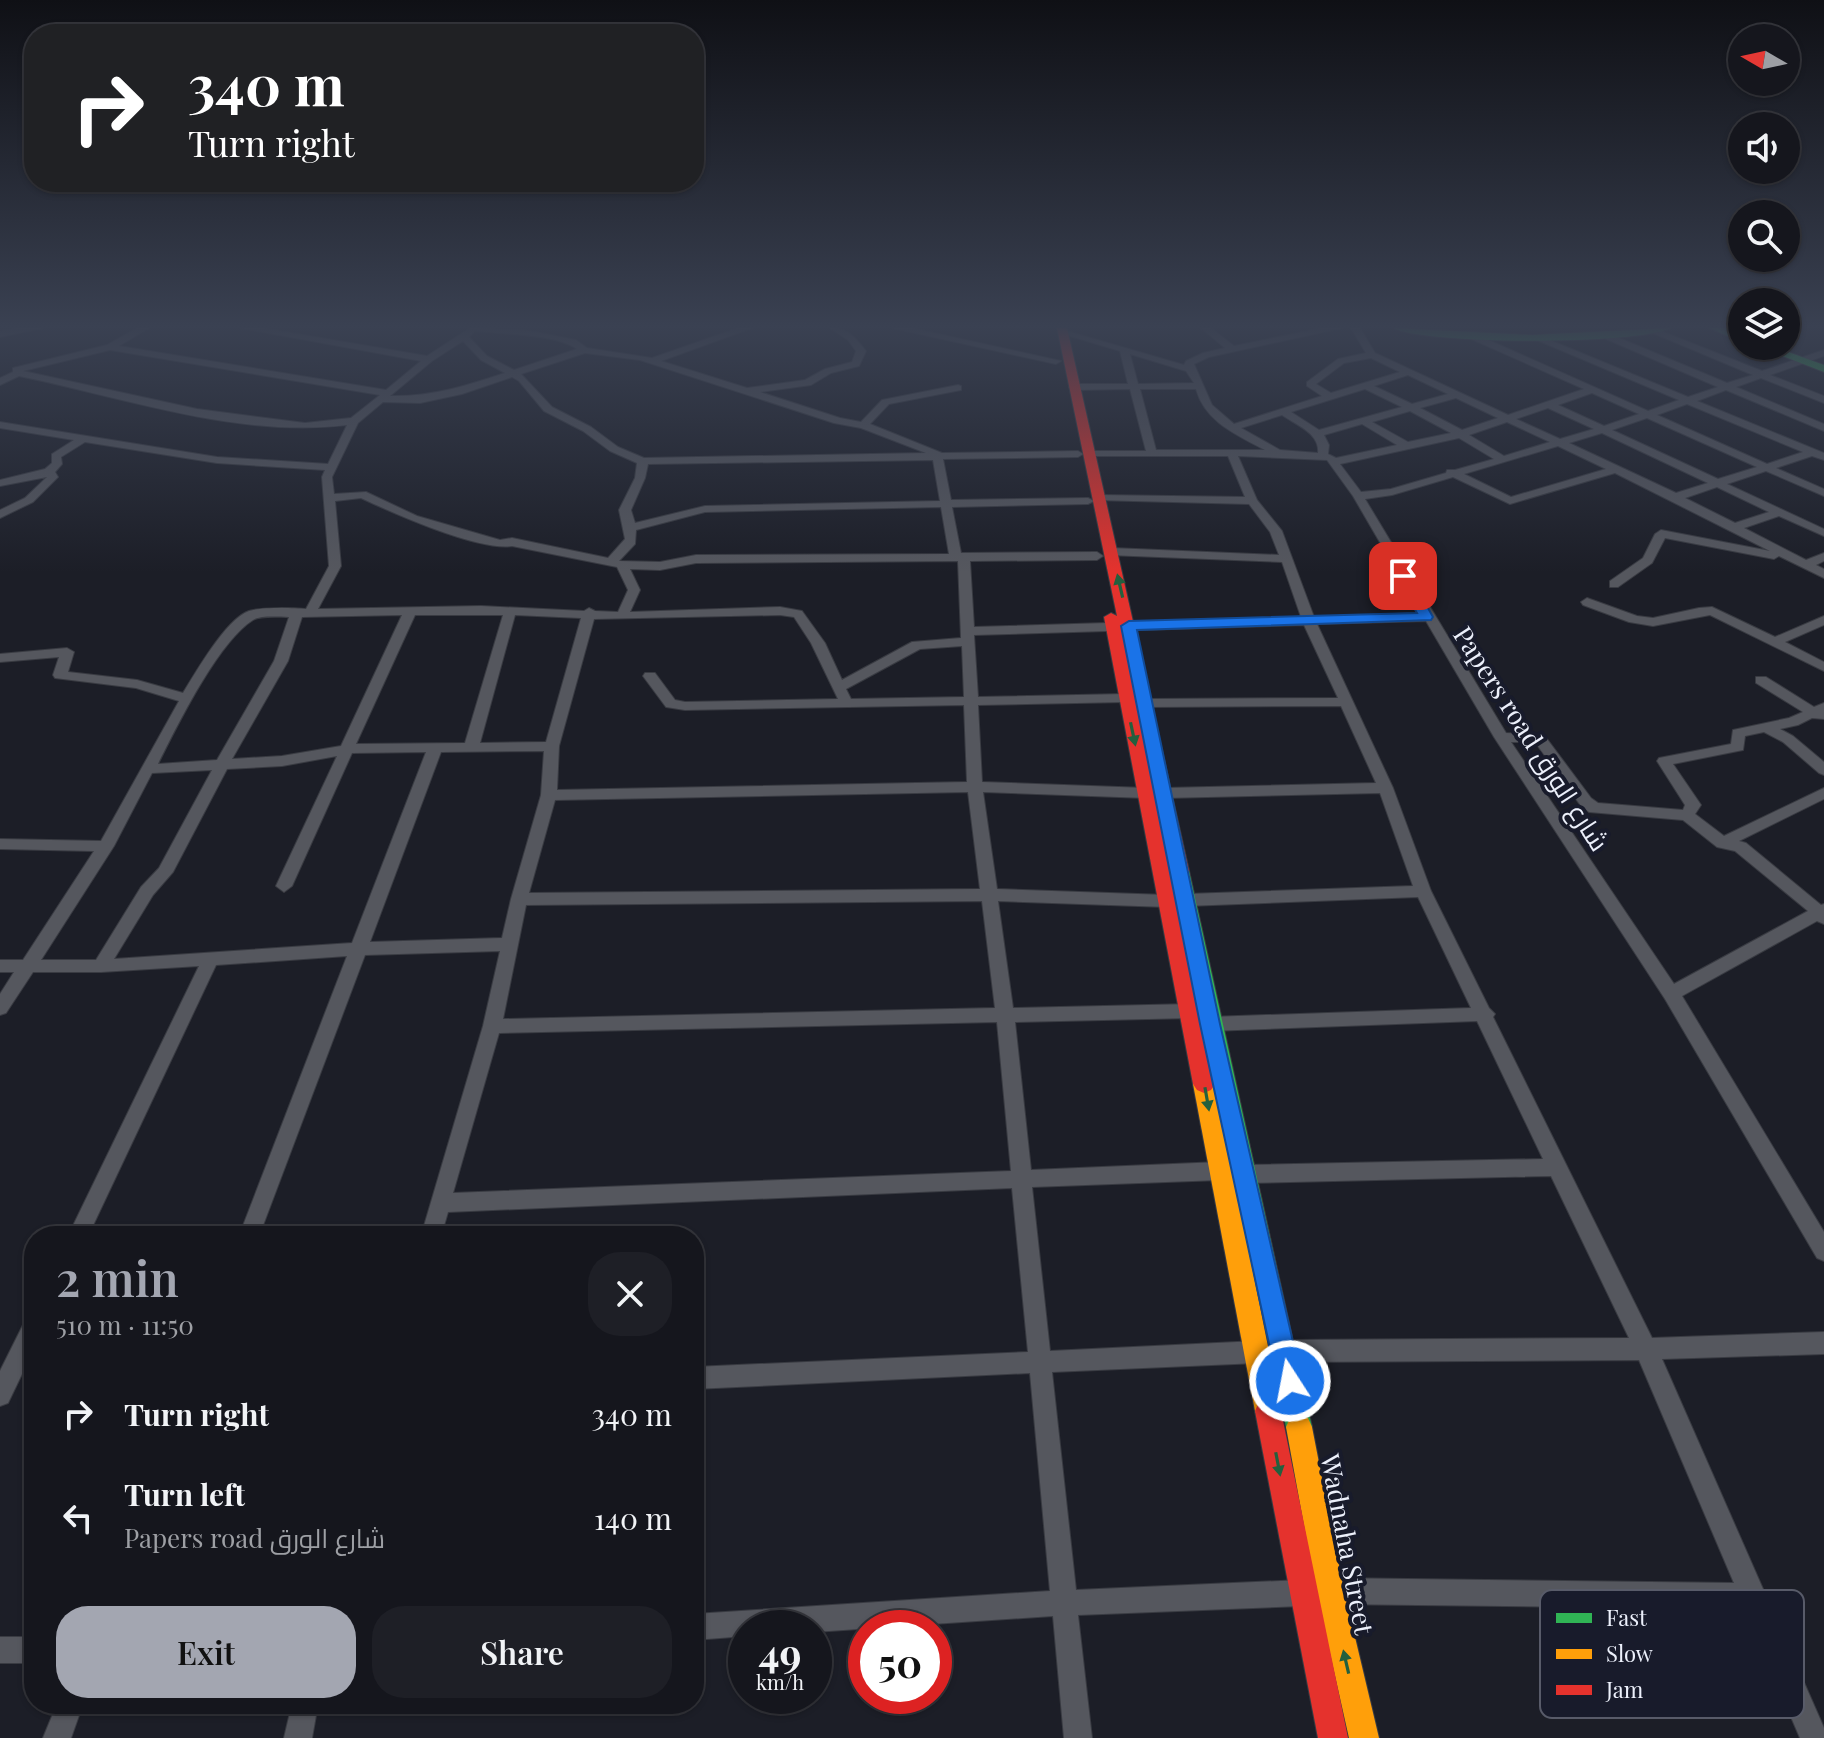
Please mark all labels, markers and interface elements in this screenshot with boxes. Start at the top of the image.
north arrow [1728,24,1800,96]
map controls [1728,24,1800,360]
text: 340 m [188,46,345,121]
icon: right [56,56,160,160]
button: sound [1728,112,1800,184]
text: Turn right [188,118,355,166]
button: search [1728,200,1800,272]
button: layers [1728,288,1800,360]
pin [1369,542,1437,610]
icon: arrive [1381,554,1425,598]
one-way arrow [1113,573,1126,598]
street label: Papers road شارع الورق [1445,619,1618,858]
one-way arrow [1127,722,1140,747]
one-way arrow [1202,1086,1214,1111]
text: 2 min [56,1245,179,1309]
button: close [588,1252,672,1336]
text: 510 m · 11:50 [56,1307,194,1342]
position arrow [1248,1339,1332,1423]
icon: right [56,1392,100,1436]
text: Turn right [124,1394,269,1434]
text: 340 m [592,1394,672,1434]
street label: Wadnaha Street [1313,1450,1383,1638]
one-way arrow [1273,1452,1285,1477]
text: Turn left [124,1474,245,1514]
icon: left [56,1496,100,1540]
text: 140 m [594,1498,672,1538]
text: Papers road شارع الورق [124,1520,385,1555]
legend [1540,1590,1804,1718]
text: Fast [1606,1602,1648,1632]
button: Exit [56,1606,356,1698]
button: Share [372,1606,672,1698]
speed limit sign: 50 [848,1610,952,1714]
text: 49 [758,1625,802,1678]
text: Slow [1606,1638,1653,1668]
one-way arrow [1339,1649,1352,1674]
text: km/h [756,1668,804,1695]
text: Jam [1605,1674,1644,1704]

